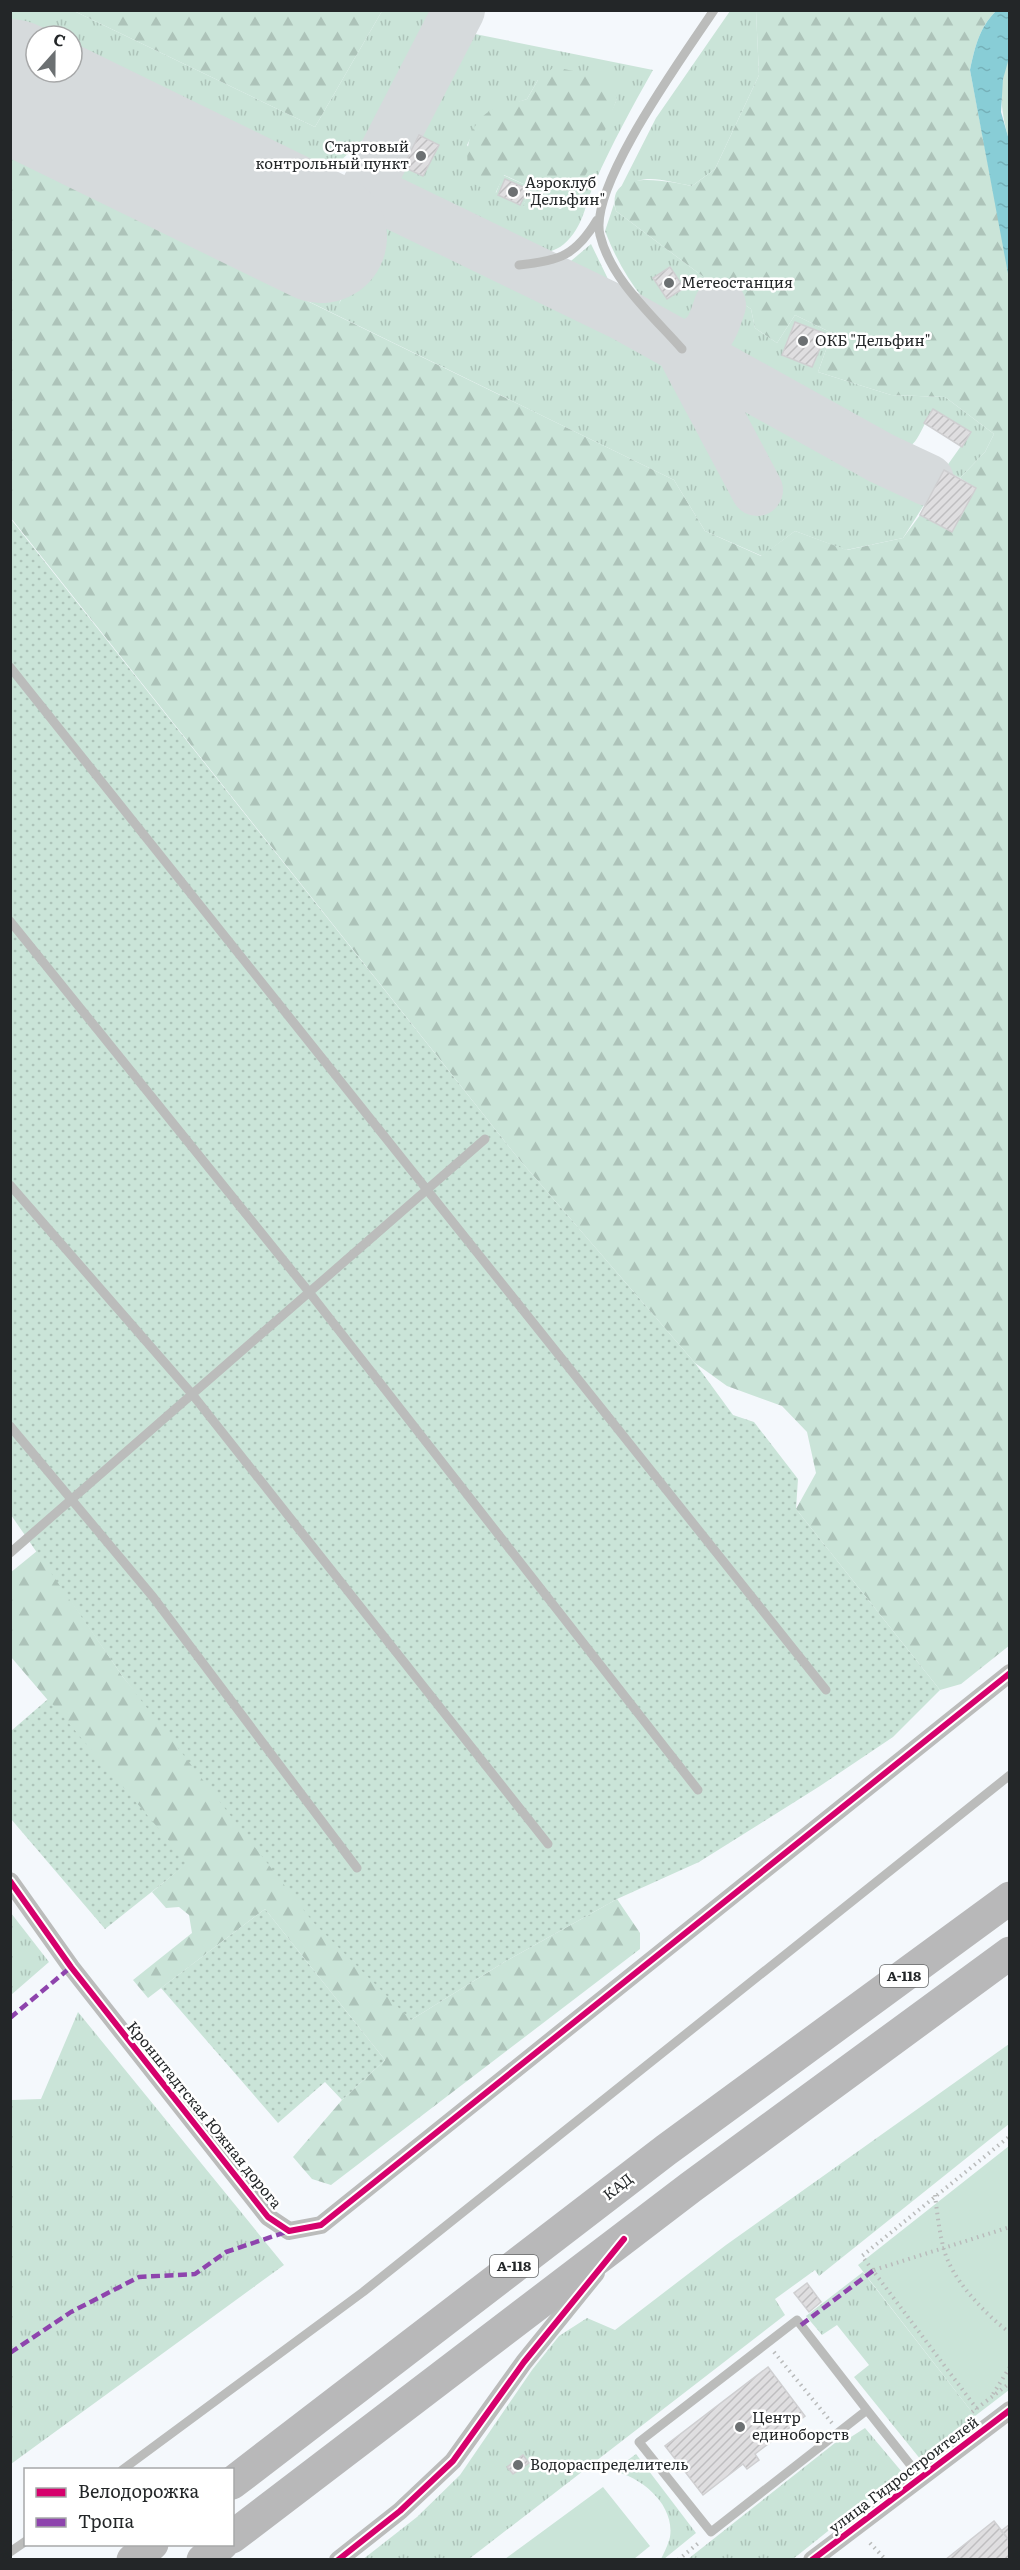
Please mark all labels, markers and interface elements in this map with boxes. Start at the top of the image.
north arrow [24,24,84,84]
text: С [50,26,69,52]
place label: Стартовый контрольный пункт [255,134,409,174]
marker: Стартовый контрольный пункт [414,149,428,163]
place label: Аэроклуб "Дельфин" [525,170,605,210]
marker: Аэроклуб "Дельфин" [506,185,520,199]
place label: Метеостанция [681,270,793,293]
marker: Метеостанция [662,276,676,290]
place label: ОКБ "Дельфин" [815,328,930,351]
marker: ОКБ "Дельфин" [796,334,810,348]
road number: А-118 [880,1965,928,1987]
street label: Кронштадтская Южная дорога [122,2015,289,2214]
street label: КАД [597,2167,637,2205]
road number: А-118 [490,2255,538,2277]
place label: Центр единоборств [752,2405,849,2445]
street label: улица Гидростроителей [823,2410,983,2538]
marker: Центр единоборств [733,2420,747,2434]
place label: Водораспределитель [530,2452,688,2475]
marker: Водораспределитель [511,2458,525,2472]
legend [24,2468,234,2546]
text: Велодорожка [78,2477,200,2504]
text: Тропа [78,2507,134,2534]

